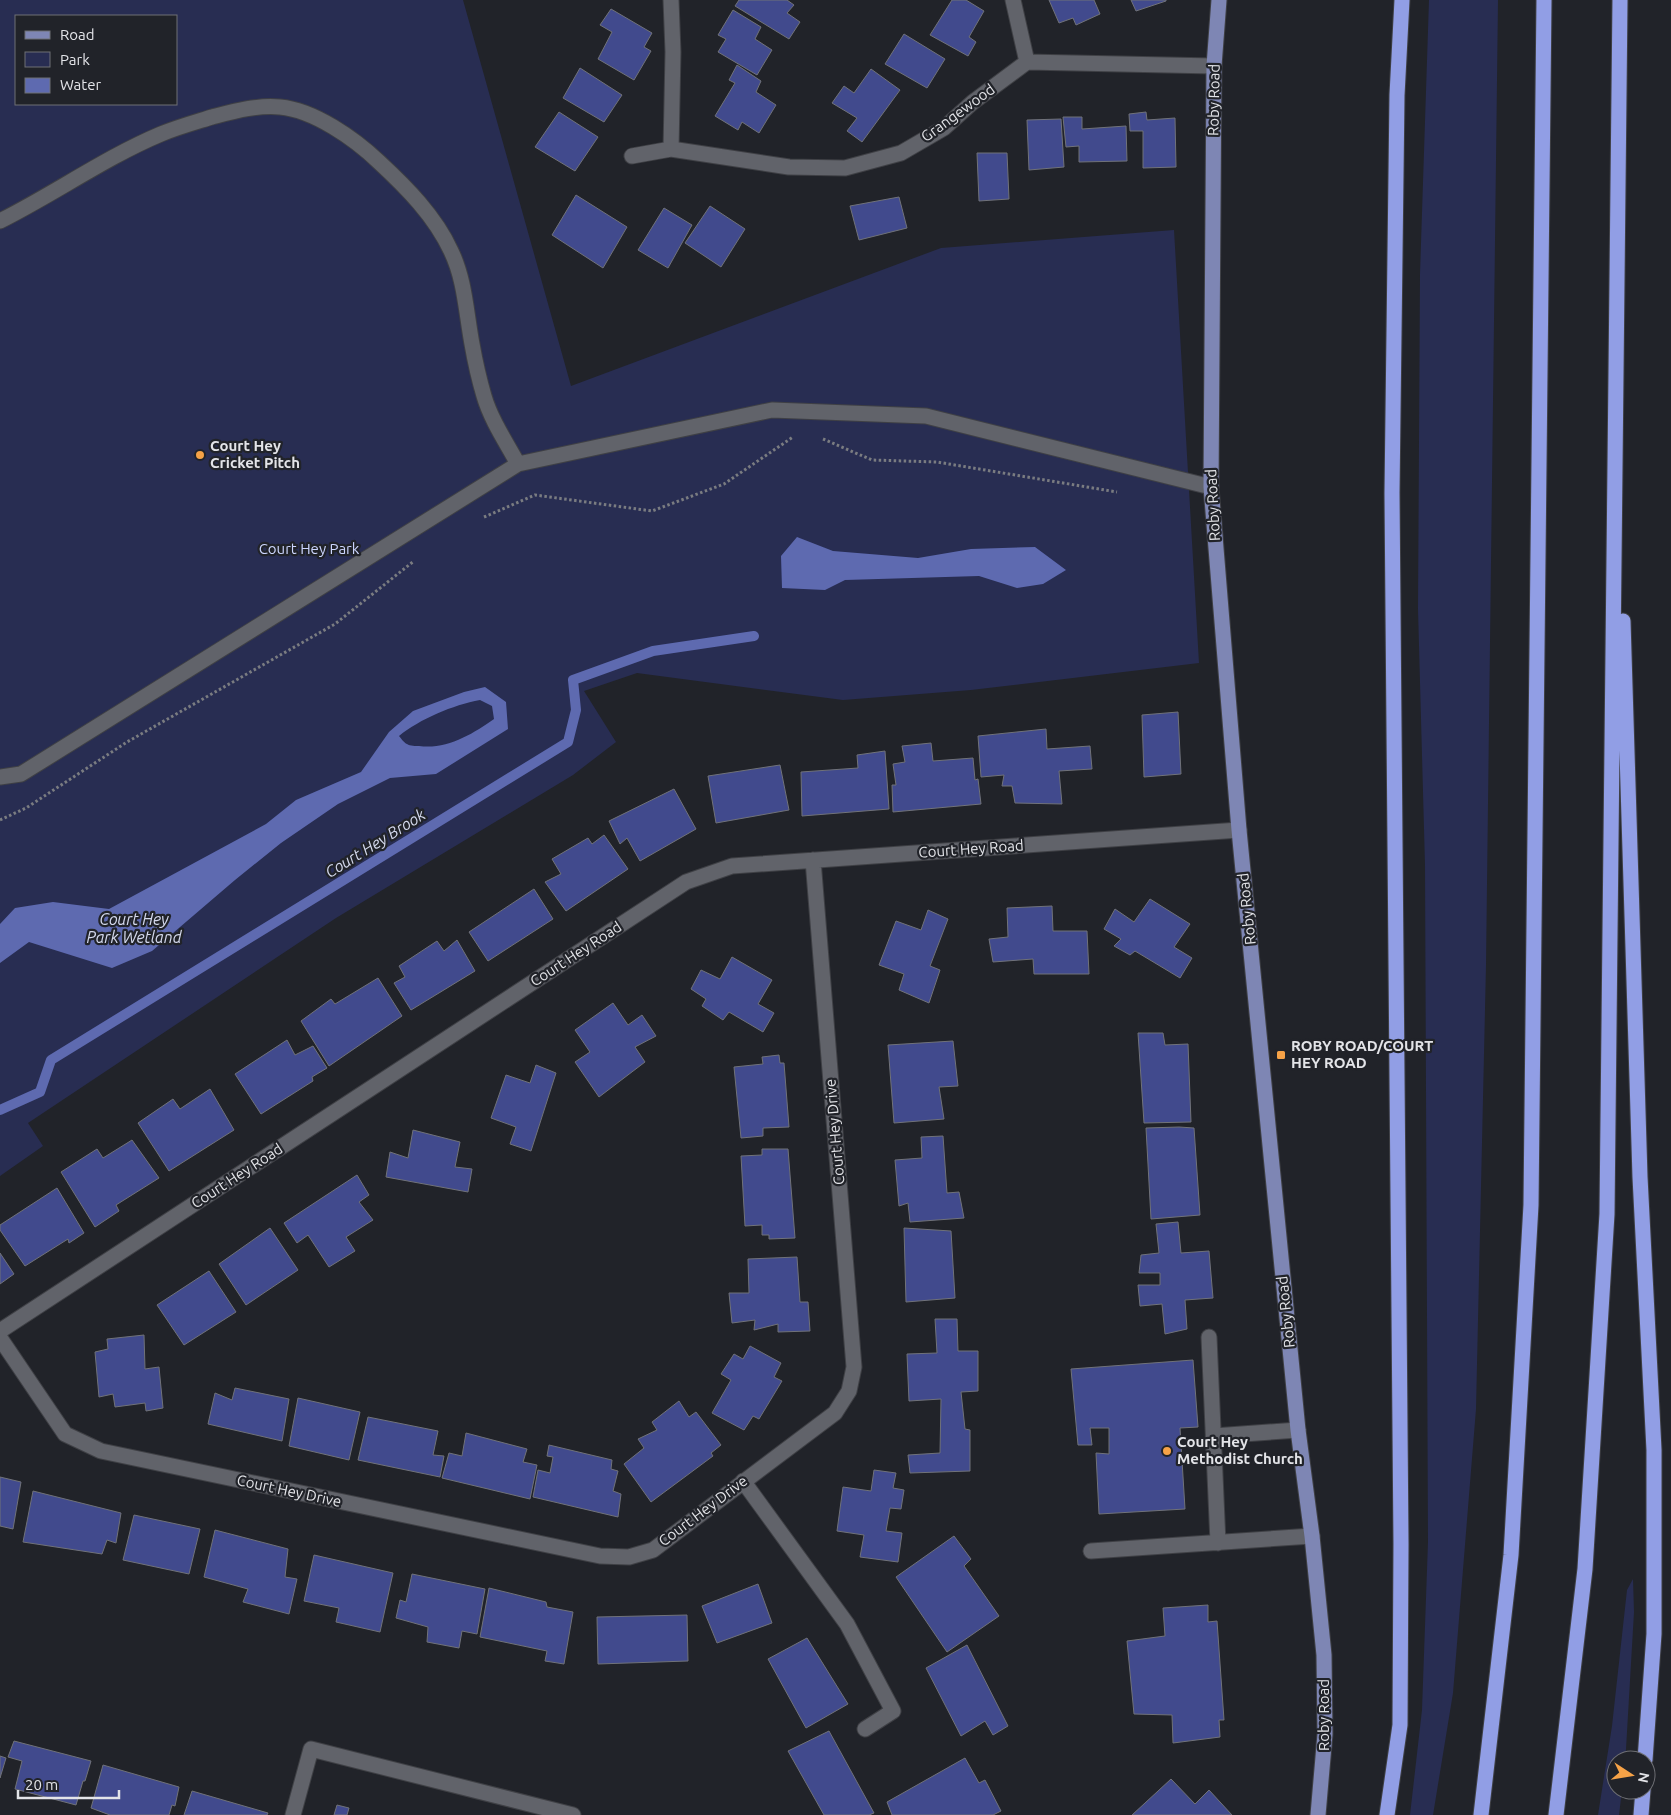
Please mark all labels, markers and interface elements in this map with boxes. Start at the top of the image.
legend [15,15,178,105]
text: Road [60,26,95,43]
text: Park [60,51,90,68]
street label: Roby Road [1204,64,1223,136]
text: Water [60,76,101,93]
street label: Grangewood [918,80,998,145]
place label: Court Hey Cricket Pitch [210,437,300,471]
marker: Court Hey Cricket Pitch [194,449,206,461]
street label: Roby Road [1202,469,1223,541]
park label: Court Hey Park [259,540,360,557]
water label: Court Hey Brook [322,805,429,881]
street label: Court Hey Road [918,836,1024,861]
street label: Roby Road [1234,872,1259,946]
water label: Court Hey Park Wetland [86,910,183,946]
street label: Court Hey Road [527,918,625,989]
place label: ROBY ROAD/COURT HEY ROAD [1291,1037,1433,1071]
marker: ROBY ROAD/COURT HEY ROAD [1275,1049,1287,1061]
street label: Court Hey Drive [821,1078,848,1186]
street label: Court Hey Road [188,1140,286,1211]
street label: Roby Road [1273,1275,1298,1349]
place label: Court Hey Methodist Church [1177,1433,1303,1467]
marker: Court Hey Methodist Church [1161,1445,1173,1457]
street label: Court Hey Drive [235,1471,343,1510]
street label: Court Hey Drive [655,1472,750,1549]
street label: Roby Road [1315,1679,1332,1751]
north arrow [1606,1750,1656,1800]
scale bar [18,1768,119,1800]
text: N [1635,1771,1653,1784]
text: 20 m [25,1776,58,1793]

